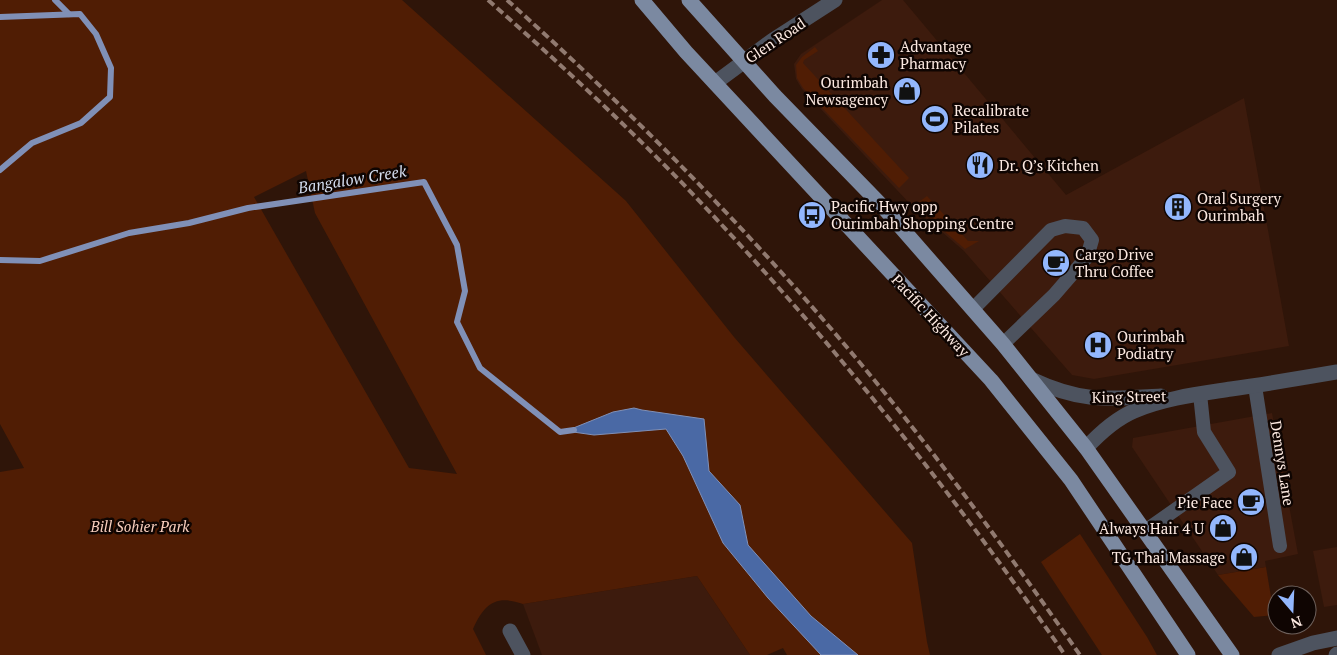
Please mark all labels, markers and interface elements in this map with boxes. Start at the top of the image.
street label: Glen Road [741,13,809,67]
place label: Advantage Pharmacy [900,36,971,73]
pharmacy icon: Advantage Pharmacy [866,40,896,70]
place label: Ourimbah Newsagency [806,72,888,109]
shop icon: Ourimbah Newsagency [892,76,922,106]
place label: Recalibrate Pilates [954,100,1029,137]
sports icon: Recalibrate Pilates [920,104,950,134]
restaurant icon: Dr. Q’s Kitchen [965,150,995,180]
place label: Dr. Q’s Kitchen [999,155,1099,175]
water label: Bangalow Creek [295,160,408,199]
place label: Oral Surgery Ourimbah [1197,188,1281,225]
building icon: Oral Surgery Ourimbah [1163,192,1193,222]
place label: Pacific Hwy opp Ourimbah Shopping Centre [831,196,1014,233]
bus stop icon: Pacific Hwy opp Ourimbah Shopping Centre [797,200,827,230]
place label: Cargo Drive Thru Coffee [1075,244,1154,281]
cafe icon: Cargo Drive Thru Coffee [1041,248,1071,278]
street label: Pacific Highway [888,269,975,361]
place label: Ourimbah Podiatry [1117,326,1185,363]
hospital icon: Ourimbah Podiatry [1083,330,1113,360]
street label: King Street [1091,385,1167,407]
street label: Dennys Lane [1266,419,1300,507]
cafe icon: Pie Face [1236,487,1266,517]
place label: Pie Face [1177,492,1232,512]
shop icon: Always Hair 4 U [1208,513,1238,543]
park label: Bill Sohier Park [90,516,190,536]
place label: Always Hair 4 U [1099,518,1204,538]
shop icon: TG Thai Massage [1229,542,1259,572]
place label: TG Thai Massage [1112,547,1225,567]
north arrow [1267,585,1317,635]
text: N [1288,612,1305,634]

